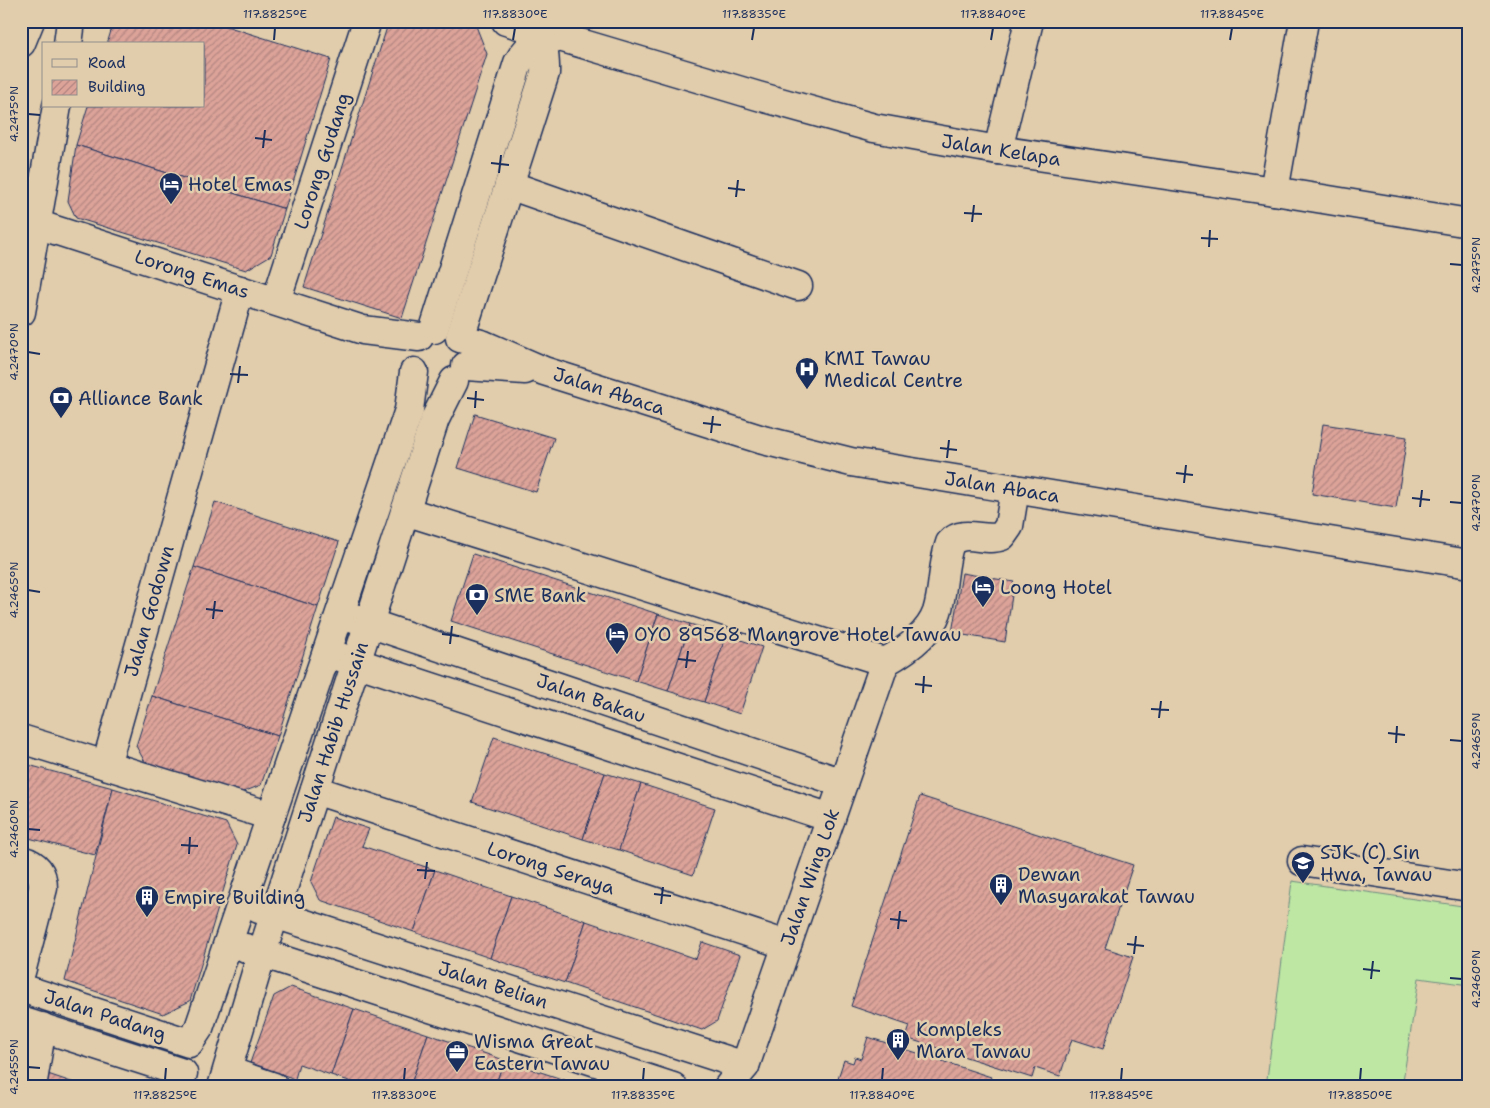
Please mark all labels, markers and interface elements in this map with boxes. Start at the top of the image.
text: 117.8825°E [243,6,307,22]
text: 117.8830°E [482,6,548,22]
text: 117.8835°E [722,6,786,22]
text: 117.8840°E [960,6,1026,22]
text: 117.8845°E [1200,6,1264,22]
legend [42,42,205,108]
text: Road [88,53,126,73]
text: Building [88,77,145,97]
text: 4.2475°N [6,86,22,142]
street label: Lorong Gudang [288,89,356,233]
street label: Jalan Kelapa [939,128,1063,172]
hotel icon: Hotel Emas [158,171,184,205]
place label: Hotel Emas [188,172,293,197]
text: 4.2475°N [1468,237,1484,293]
street label: Lorong Emas [131,244,253,304]
text: 4.2470°N [6,323,22,381]
place label: KMI Tawau Medical Centre [824,346,963,393]
hospital icon: KMI Tawau Medical Centre [794,356,820,390]
street label: Jalan Abaca [550,361,668,421]
bank icon: Alliance Bank [48,385,74,419]
place label: Alliance Bank [78,386,203,411]
street label: Jalan Abaca [943,466,1062,508]
text: 4.2470°N [1468,474,1484,532]
street label: Jalan Godown [118,542,180,680]
text: 4.2465°N [6,561,22,619]
hotel icon: Loong Hotel [970,574,996,608]
place label: Loong Hotel [1000,575,1112,600]
bank icon: SME Bank [464,582,490,616]
place label: SME Bank [494,583,586,608]
hotel icon: OYO 89568 Mangrove Hotel Tawau [604,621,630,655]
place label: OYO 89568 Mangrove Hotel Tawau [634,622,961,647]
street label: Jalan Habib Hussain [292,638,374,826]
street label: Jalan Bakau [533,668,649,728]
text: 4.2465°N [1468,712,1484,770]
text: 4.2460°N [6,800,22,858]
street label: Jalan Wing Lok [775,805,845,949]
street label: Lorong Seraya [484,836,618,900]
place label: SJK (C) Sin Hwa, Tawau [1320,840,1432,887]
school or university icon: SJK (C) Sin Hwa, Tawau [1290,850,1316,884]
place label: Dewan Masyarakat Tawau [1018,862,1195,909]
building icon: Dewan Masyarakat Tawau [988,872,1014,906]
building icon: Empire Building [134,884,160,918]
place label: Empire Building [164,885,305,910]
text: 4.2460°N [1468,950,1484,1008]
street label: Jalan Belian [435,955,551,1015]
street label: Jalan Padang [41,983,169,1047]
place label: Kompleks Mara Tawau [916,1017,1031,1064]
building icon: Kompleks Mara Tawau [885,1027,911,1061]
place label: Wisma Great Eastern Tawau [474,1029,610,1076]
text: 4.2455°N [6,1039,22,1095]
office icon: Wisma Great Eastern Tawau [444,1039,470,1073]
text: 117.8825°E [133,1087,197,1103]
text: 117.8830°E [371,1087,437,1103]
text: 117.8835°E [611,1087,675,1103]
text: 117.8840°E [849,1087,915,1103]
text: 117.8845°E [1089,1087,1153,1103]
text: 117.8850°E [1328,1087,1392,1103]

